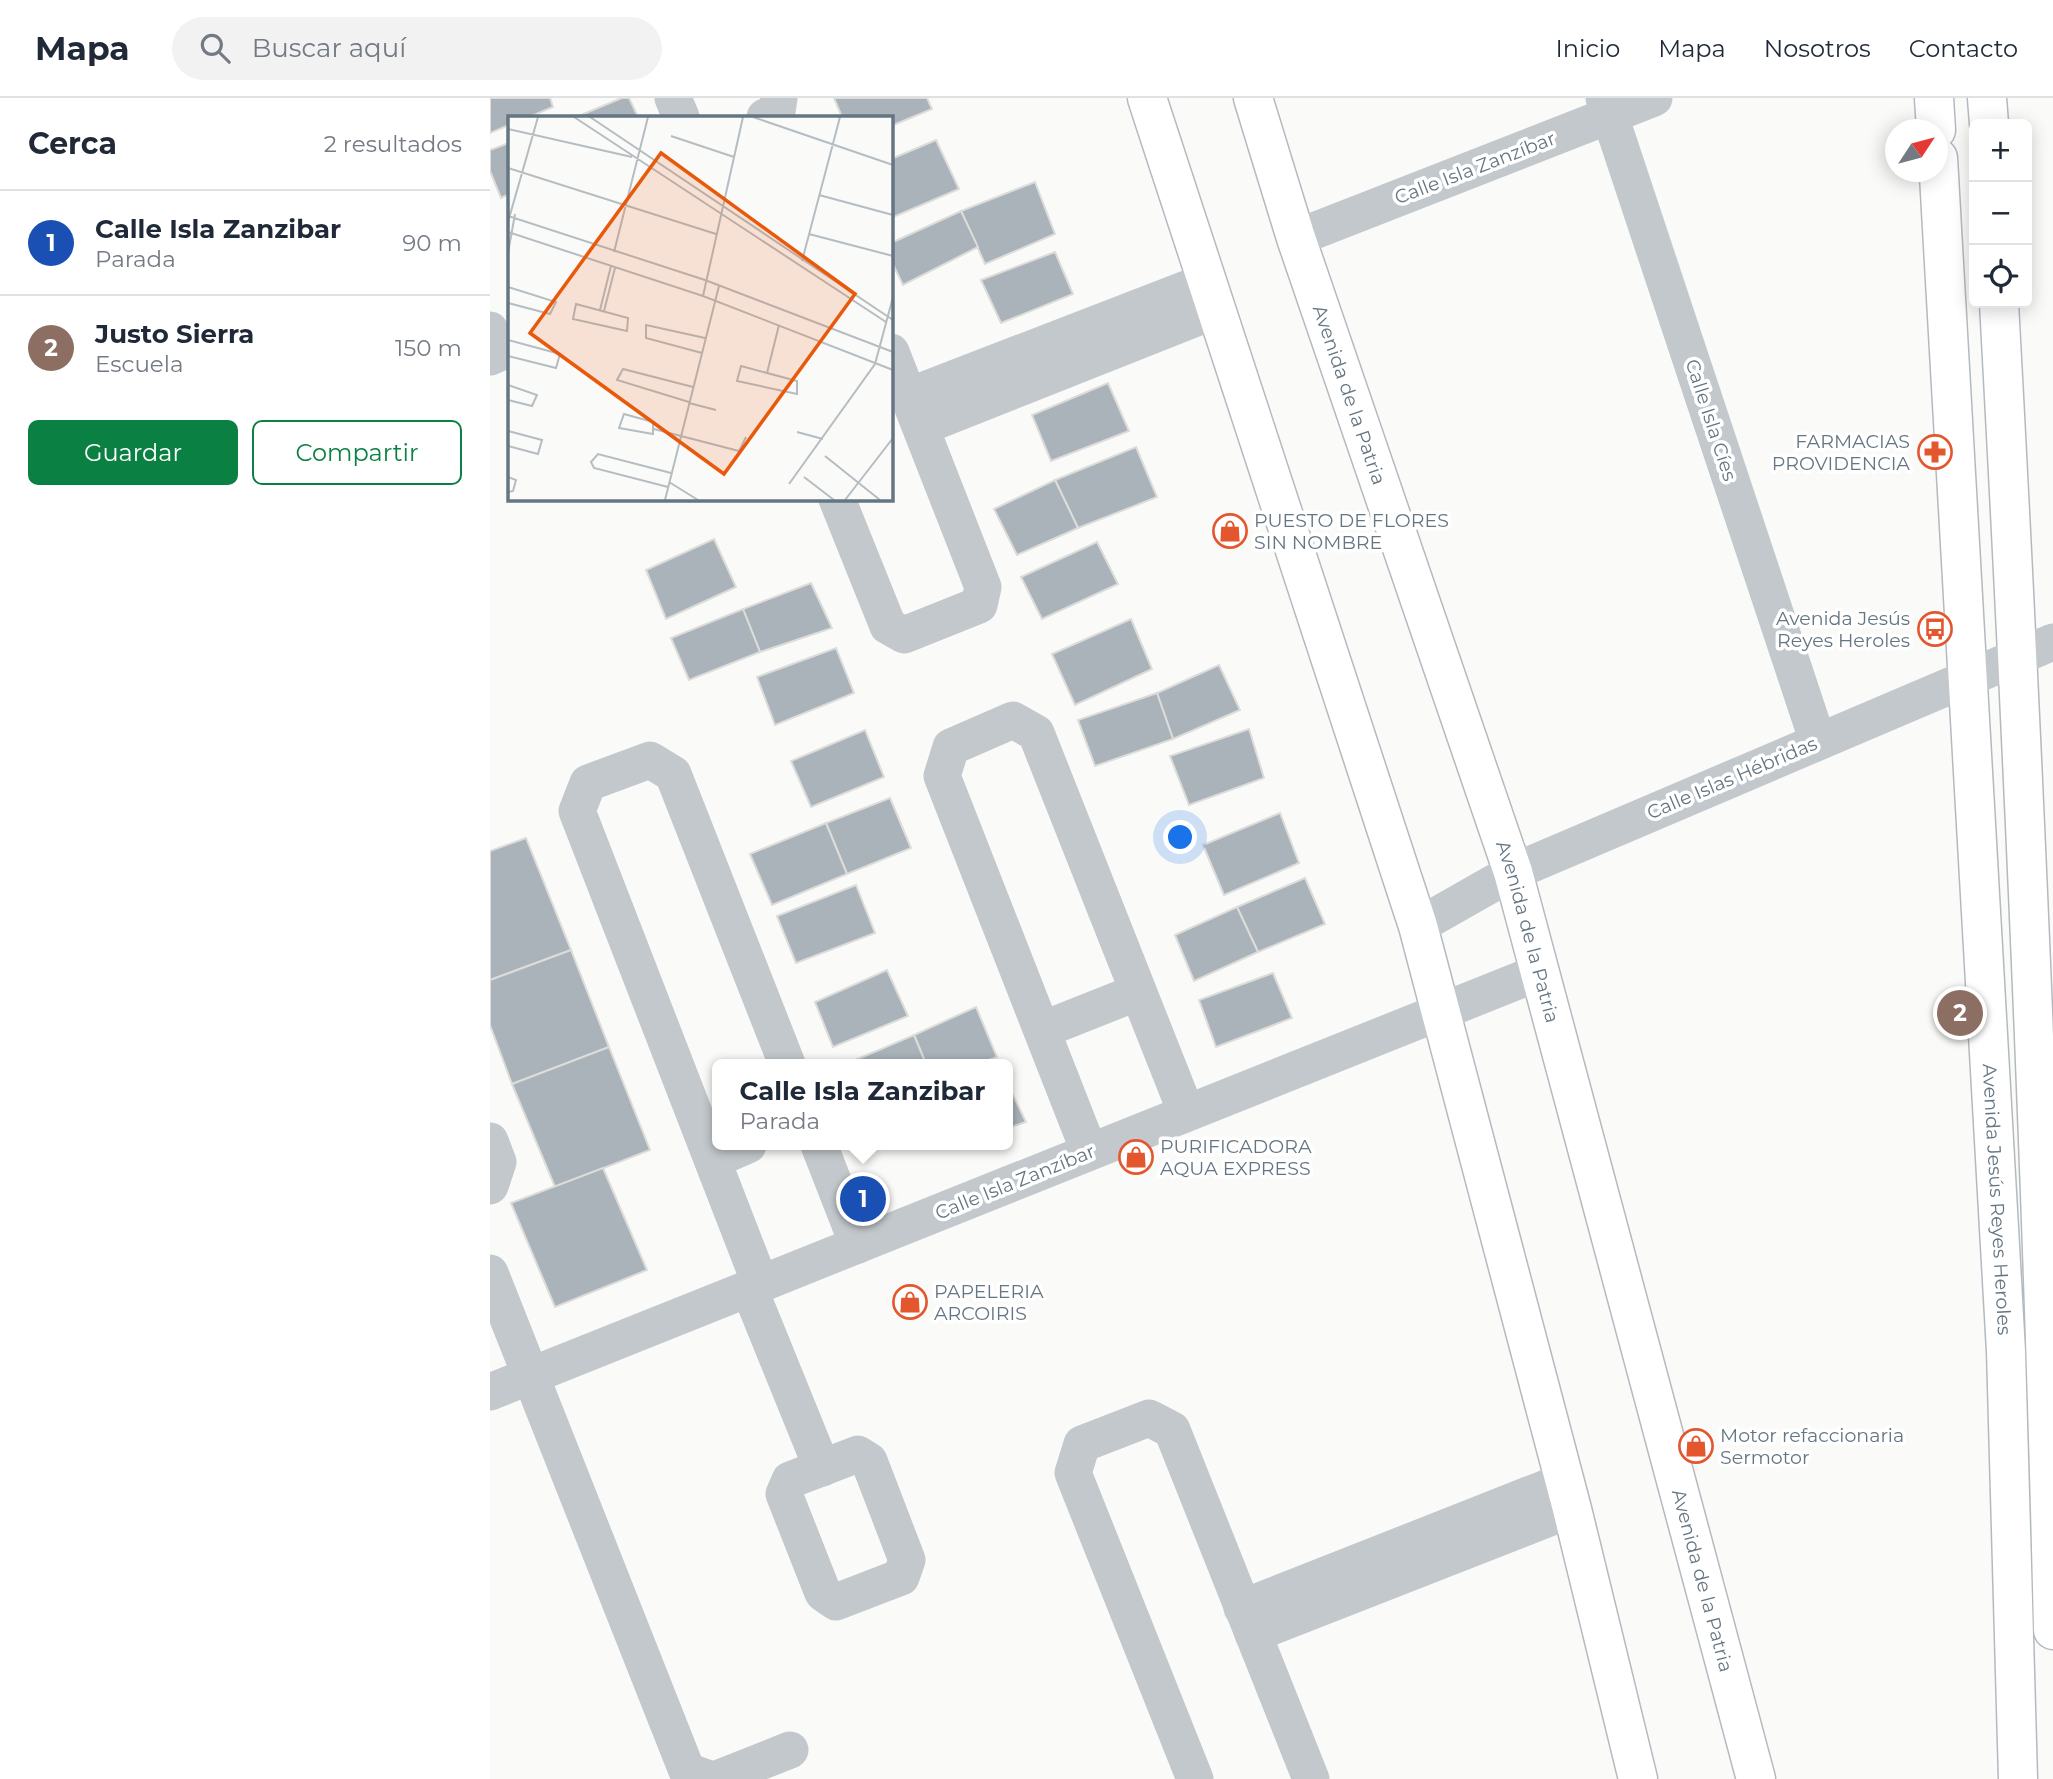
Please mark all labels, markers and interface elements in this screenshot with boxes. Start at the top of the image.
search box [172,17,662,80]
text: Mapa [35,28,130,68]
icon: search [196,29,234,67]
text: Buscar aquí [252,32,406,64]
text: Inicio [1555,34,1620,63]
text: Mapa [1658,34,1726,63]
text: Nosotros [1764,34,1871,63]
text: Contacto [1909,34,2018,63]
inset map [508,116,892,500]
north arrow [1885,119,1948,182]
map controls [1969,119,2032,308]
button: + [1969,119,2032,182]
text: Cerca [28,125,117,162]
street label: Calle Isla Zanzíbar [1391,127,1559,209]
text: 2 resultados [324,130,462,158]
button: − [1969,182,2032,245]
text: Calle Isla Zanzibar [95,213,341,245]
text: 1 [46,229,56,257]
text: 90 m [402,229,462,257]
text: Parada [95,245,176,273]
button: locate [1969,245,2032,308]
street label: Avenida de la Patria [1308,302,1391,488]
text: Justo Sierra [95,318,254,350]
text: 2 [44,334,58,362]
text: 150 m [395,334,462,362]
text: Escuela [95,350,184,378]
street label: Calle Isla Cíes [1680,356,1742,484]
button: Guardar [28,420,238,485]
button: Compartir [252,420,462,485]
place label: FARMACIAS PROVIDENCIA [1772,430,1910,475]
pharmacy icon: FARMACIAS PROVIDENCIA [1916,433,1954,471]
place label: PUESTO DE FLORES SIN NOMBRE [1254,509,1449,554]
shop icon: PUESTO DE FLORES SIN NOMBRE [1211,512,1249,550]
place label: Avenida Jesús Reyes Heroles [1776,607,1910,652]
bus stop icon: Avenida Jesús Reyes Heroles [1916,610,1954,648]
street label: Calle Islas Hébridas [1643,732,1821,824]
your location [1163,820,1197,854]
street label: Avenida de la Patria [1491,837,1564,1025]
pin: 2 [1937,987,1983,1039]
popup [712,1059,1013,1150]
street label: Avenida Jesús Reyes Heroles [1978,1063,2017,1336]
text: Calle Isla Zanzibar [739,1075,986,1107]
text: Parada [739,1107,820,1135]
place label: PURIFICADORA AQUA EXPRESS [1160,1135,1312,1180]
shop icon: PURIFICADORA AQUA EXPRESS [1117,1138,1155,1176]
street label: Calle Isla Zanzíbar [932,1139,1098,1225]
pin: 1 [840,1173,886,1225]
place label: PAPELERIA ARCOIRIS [934,1280,1044,1325]
shop icon: PAPELERIA ARCOIRIS [891,1283,929,1321]
place label: Motor refaccionaria Sermotor [1720,1424,1904,1469]
shop icon: Motor refaccionaria Sermotor [1677,1427,1715,1465]
street label: Avenida de la Patria [1667,1486,1738,1674]

